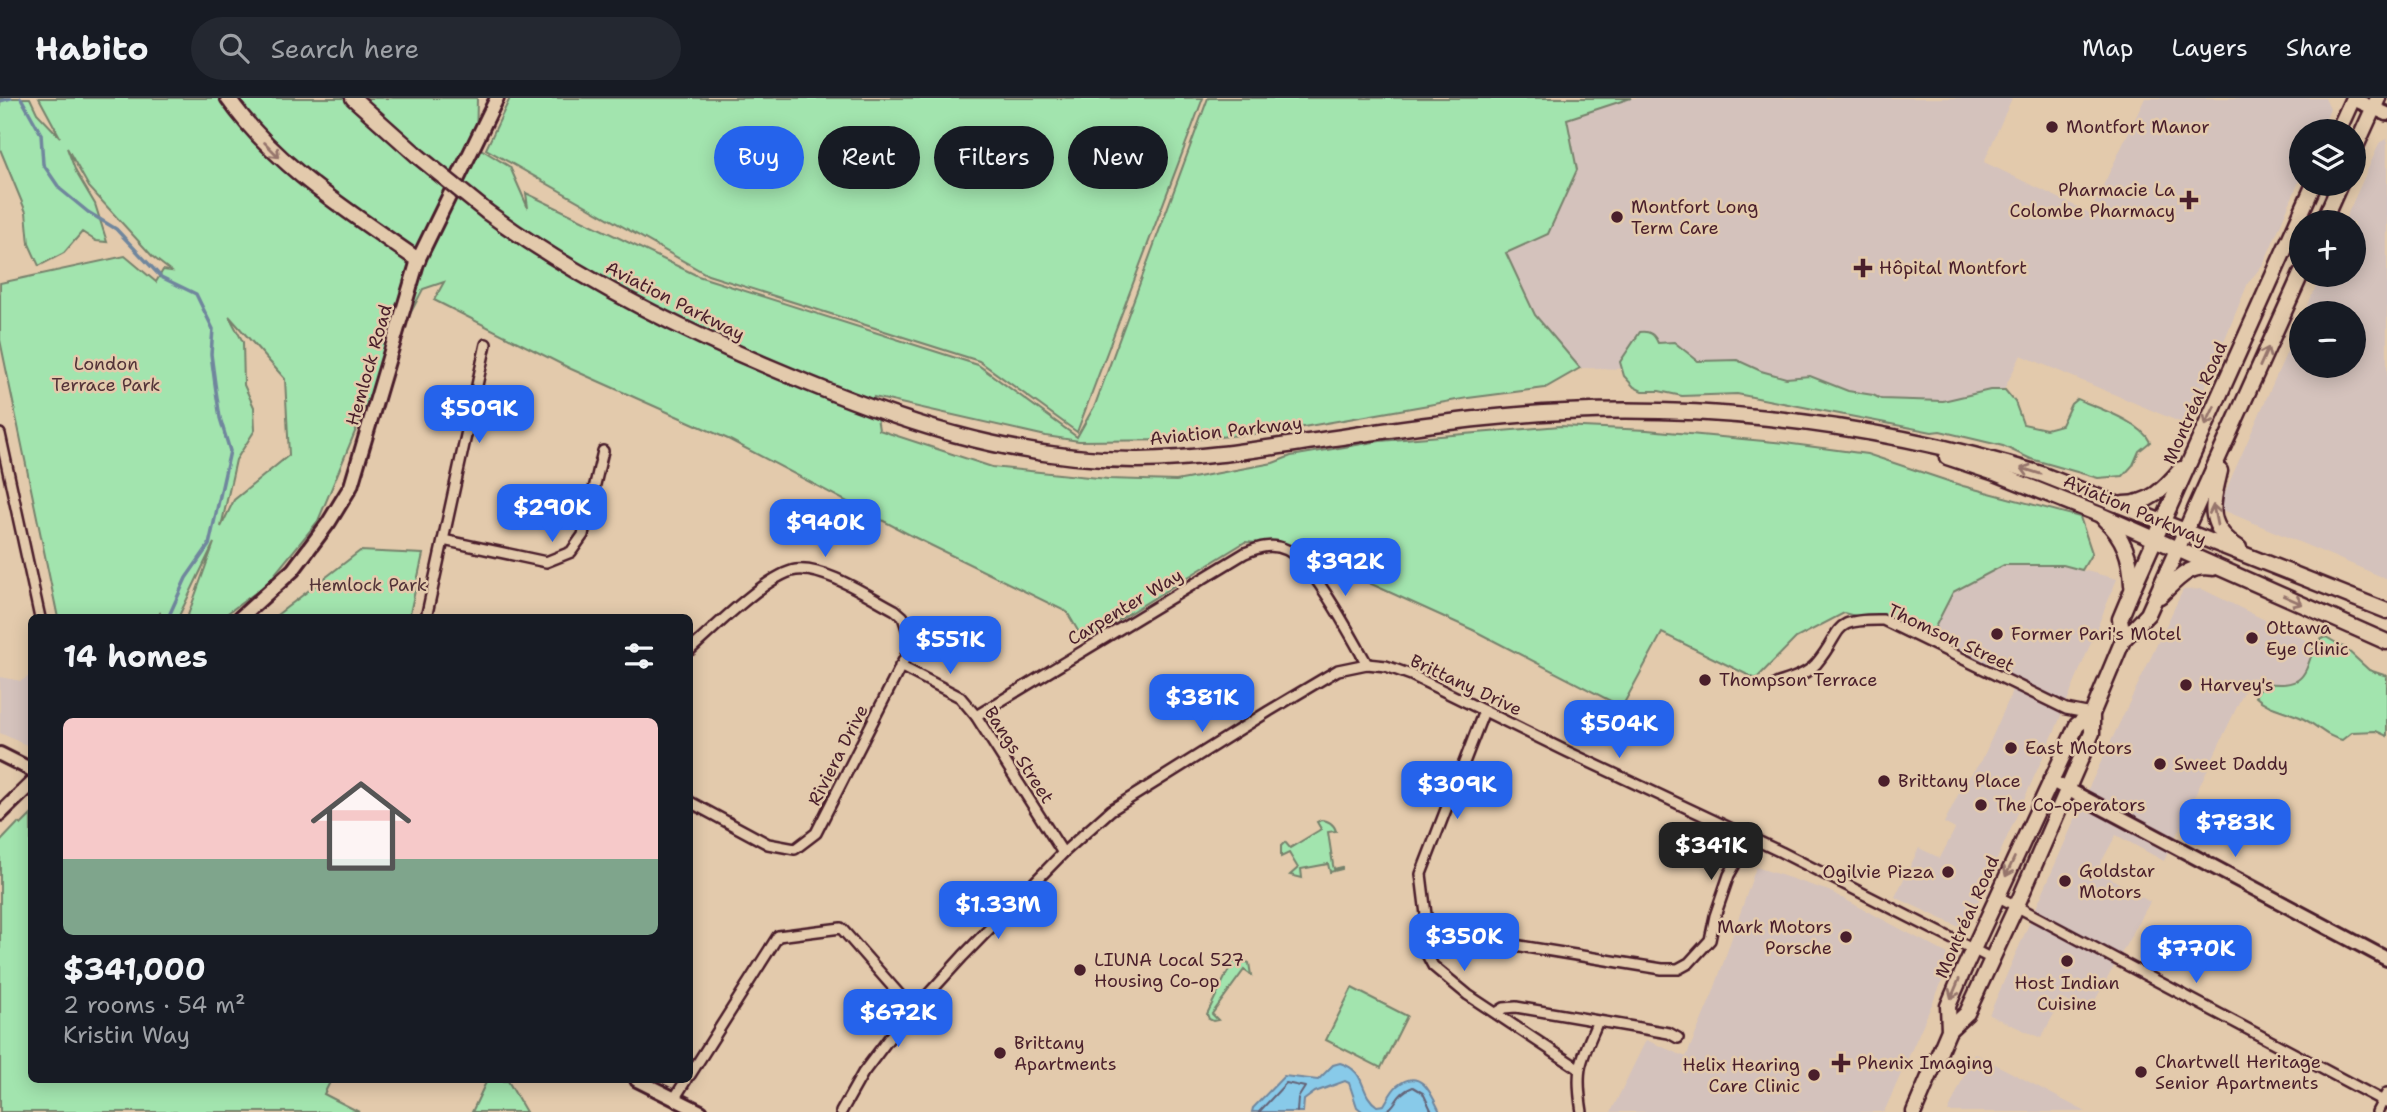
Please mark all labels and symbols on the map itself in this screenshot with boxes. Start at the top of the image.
place label: Montfort Manor [2066,115,2210,139]
marker: Montfort Manor [2044,119,2060,135]
one-way arrow [264,141,281,158]
place label: Pharmacie La Colombe Pharmacy [2010,178,2175,223]
marker: Pharmacie La Colombe Pharmacy [2181,192,2197,208]
place label: Montfort Long Term Care [1631,195,1758,240]
marker: Montfort Long Term Care [1609,209,1625,225]
street label: Aviation Parkway [601,255,749,347]
place label: Hôpital Montfort [1879,256,2027,280]
marker: Hôpital Montfort [1853,258,1873,278]
street label: Hemlock Road [340,302,398,428]
street label: Montréal Road [2157,338,2233,468]
one-way arrow [2258,347,2271,368]
park label: London Terrace Park [52,352,160,397]
pin: $509K [430,386,528,445]
one-way arrow [2203,405,2216,426]
street label: Aviation Parkway [1148,411,1304,451]
one-way arrow [2020,464,2042,477]
street label: Aviation Parkway [2060,469,2210,551]
pin: $290K [503,484,601,544]
pin: $940K [776,500,874,559]
one-way arrow [2208,505,2221,527]
pin: $392K [1296,538,1394,598]
street label: Carpenter Way [1063,563,1187,651]
park label: Hemlock Park [309,573,427,597]
one-way arrow [2282,594,2303,607]
street label: Thomson Street [1884,598,2018,678]
pin: $551K [901,616,999,676]
place label: Ottawa Eye Clinic [2266,616,2349,661]
place label: Former Pari's Motel [2011,622,2182,646]
marker: Former Pari's Motel [1989,626,2005,642]
marker: Ottawa Eye Clinic [2244,630,2260,646]
street label: Brittany Drive [1406,649,1526,721]
place label: Thompson Terrace [1719,668,1877,692]
marker: Thompson Terrace [1697,672,1713,688]
place label: Harvey's [2200,673,2274,697]
pin: $381K [1153,674,1251,734]
marker: Harvey's [2178,677,2194,693]
street label: Riviera Drive [802,700,874,810]
pin: $504K [1570,700,1668,760]
street label: Bangs Street [979,702,1059,808]
place label: East Motors [2025,736,2132,760]
marker: East Motors [2003,740,2019,756]
place label: Sweet Daddy [2174,752,2288,776]
marker: Sweet Daddy [2152,756,2168,772]
pin: $309K [1408,762,1506,821]
place label: Brittany Place [1898,769,2021,793]
marker: Brittany Place [1876,773,1892,789]
place label: The Co-operators [1995,793,2146,817]
marker: The Co-operators [1973,797,1989,813]
pin: $783K [2186,800,2284,859]
pin: $341K [1662,822,1760,882]
street label: Montréal Road [1929,852,2005,982]
one-way arrow [2003,856,2016,878]
place label: Goldstar Motors [2079,859,2155,904]
place label: Ogilvie Pizza [1823,860,1934,884]
marker: Ogilvie Pizza [1940,864,1956,880]
marker: Goldstar Motors [2057,873,2073,889]
pin: $1.33M [941,882,1055,941]
pin: $350K [1415,914,1513,973]
place label: Mark Motors Porsche [1717,915,1832,960]
pin: $770K [2147,926,2245,985]
marker: Mark Motors Porsche [1838,929,1854,945]
place label: LIUNA Local 527 Housing Co-op [1094,948,1244,993]
marker: Host Indian Cuisine [2059,953,2075,969]
marker: LIUNA Local 527 Housing Co-op [1072,962,1088,978]
place label: Host Indian Cuisine [2014,971,2120,1016]
one-way arrow [1948,978,1961,999]
pin: $672K [849,990,947,1049]
place label: Brittany Apartments [1014,1031,1117,1076]
marker: Brittany Apartments [992,1045,1008,1061]
place label: Chartwell Heritage Senior Apartments [2155,1050,2321,1095]
place label: Phenix Imaging [1857,1051,1993,1075]
place label: Helix Hearing Care Clinic [1683,1053,1800,1098]
marker: Phenix Imaging [1831,1053,1851,1073]
marker: Chartwell Heritage Senior Apartments [2133,1064,2149,1080]
marker: Helix Hearing Care Clinic [1806,1067,1822,1083]

